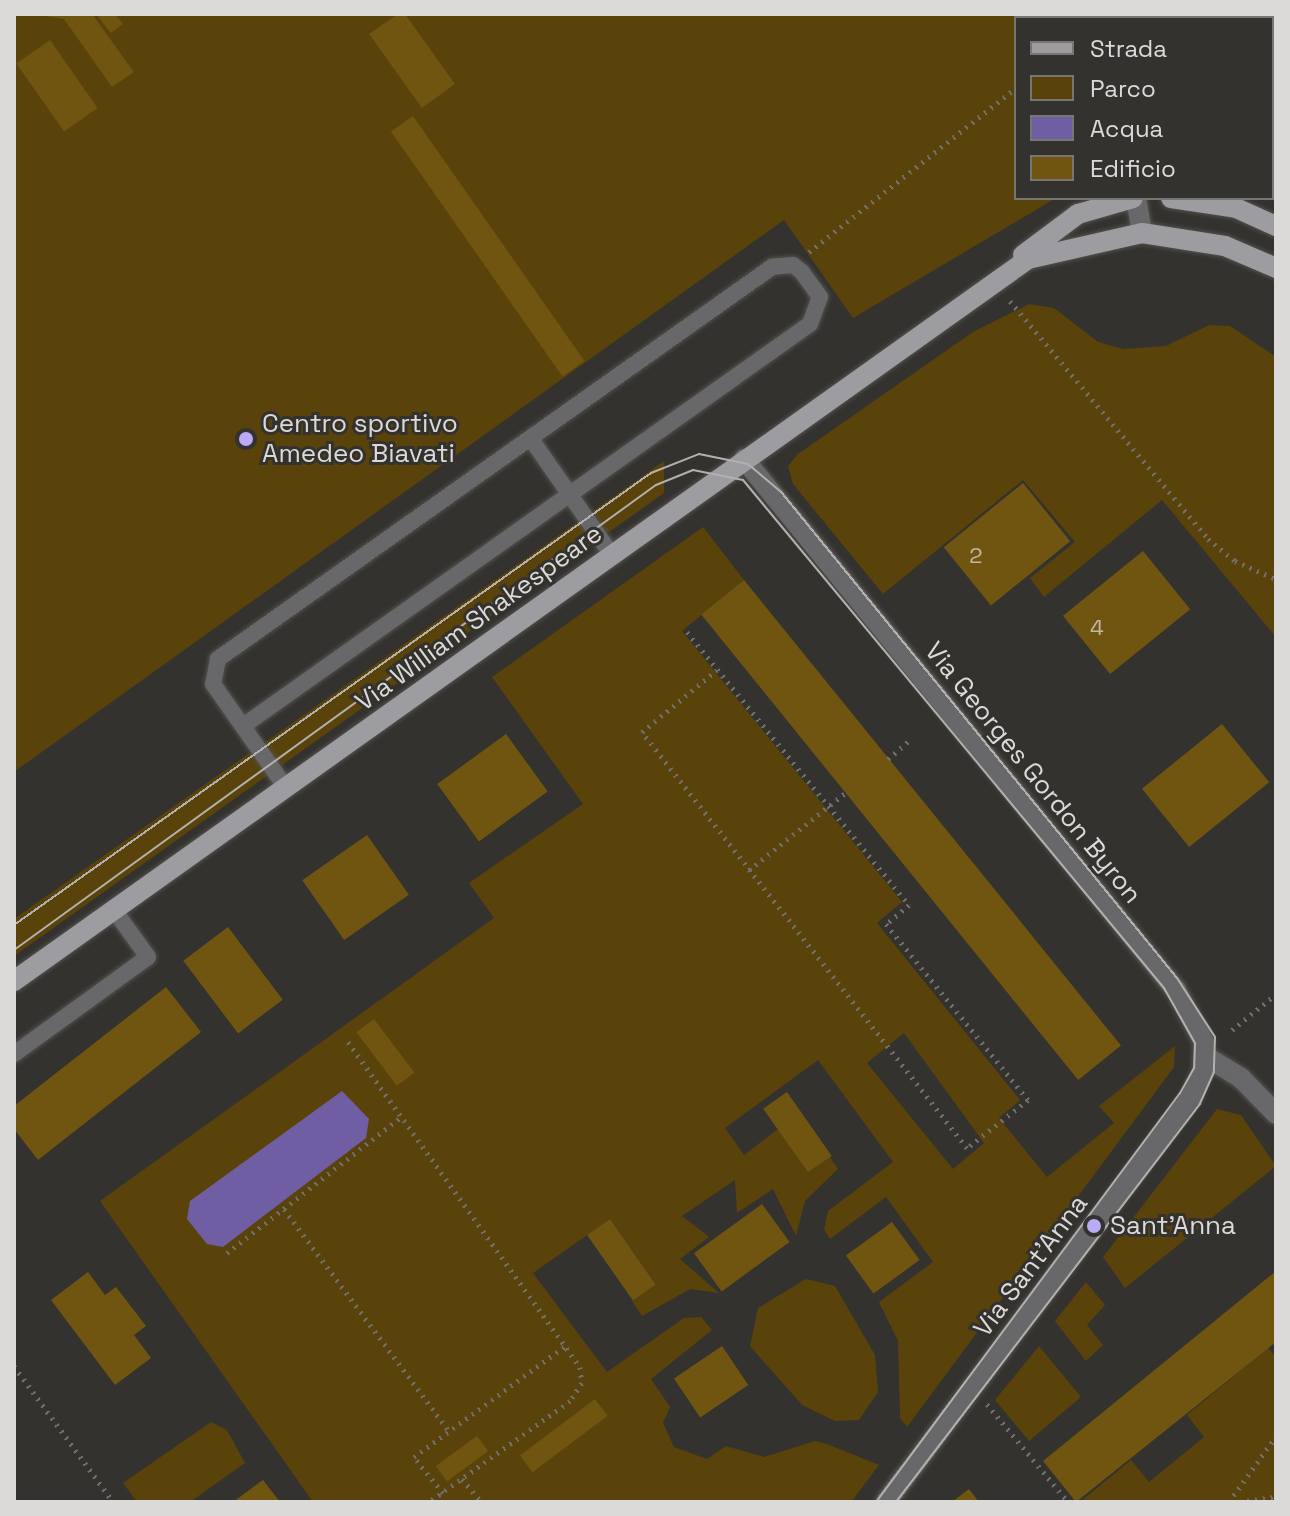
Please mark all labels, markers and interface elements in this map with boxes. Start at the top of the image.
legend [1014,16,1274,200]
text: Strada [1090,33,1167,64]
text: Parco [1090,73,1156,104]
text: Acqua [1090,113,1163,144]
text: Edificio [1090,153,1176,184]
place label: Centro sportivo Amedeo Biavati [262,408,458,470]
marker: Centro sportivo Amedeo Biavati [237,430,255,448]
street label: Via William Shakespeare [350,518,608,718]
house number: 2 [969,543,983,569]
house number: 4 [1090,615,1104,641]
street label: Via Georges Gordon Byron [918,636,1148,910]
street label: Via Sant'Anna [967,1189,1095,1343]
place label: Sant'Anna [1110,1210,1236,1242]
marker: Sant'Anna [1085,1217,1103,1235]

